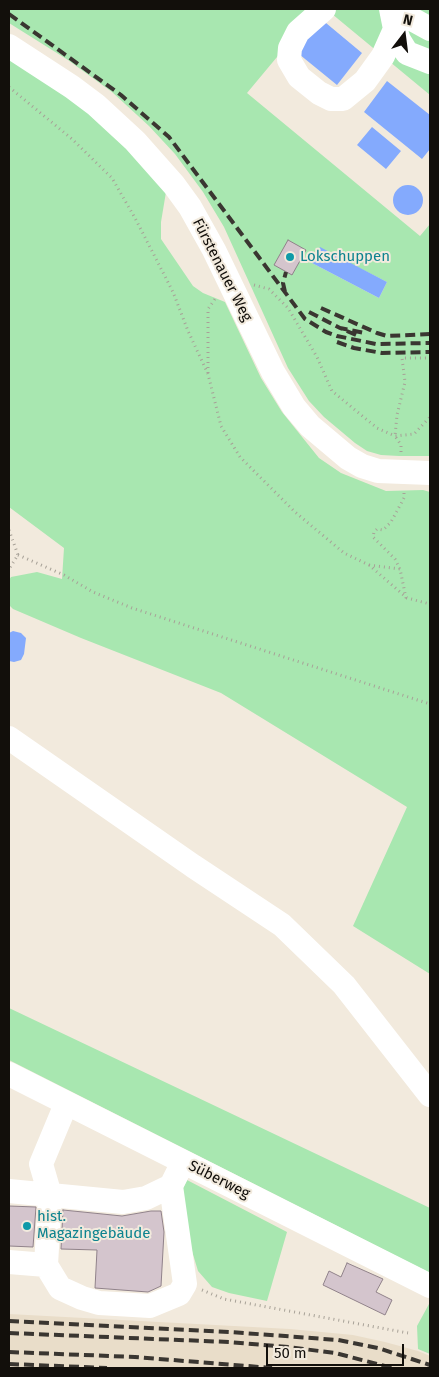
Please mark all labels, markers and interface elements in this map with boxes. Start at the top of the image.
north arrow [379,10,429,60]
text: N [401,11,415,29]
street label: Fürstenauer Weg [188,215,256,325]
place label: Lokschuppen [300,248,390,266]
marker: Lokschuppen [284,251,296,263]
street label: Süberweg [185,1157,253,1203]
place label: hist. Magazingebäude [37,1208,150,1243]
marker: hist. Magazingebäude [21,1220,33,1232]
scale bar [269,1334,406,1366]
text: 50 m [274,1344,307,1362]

